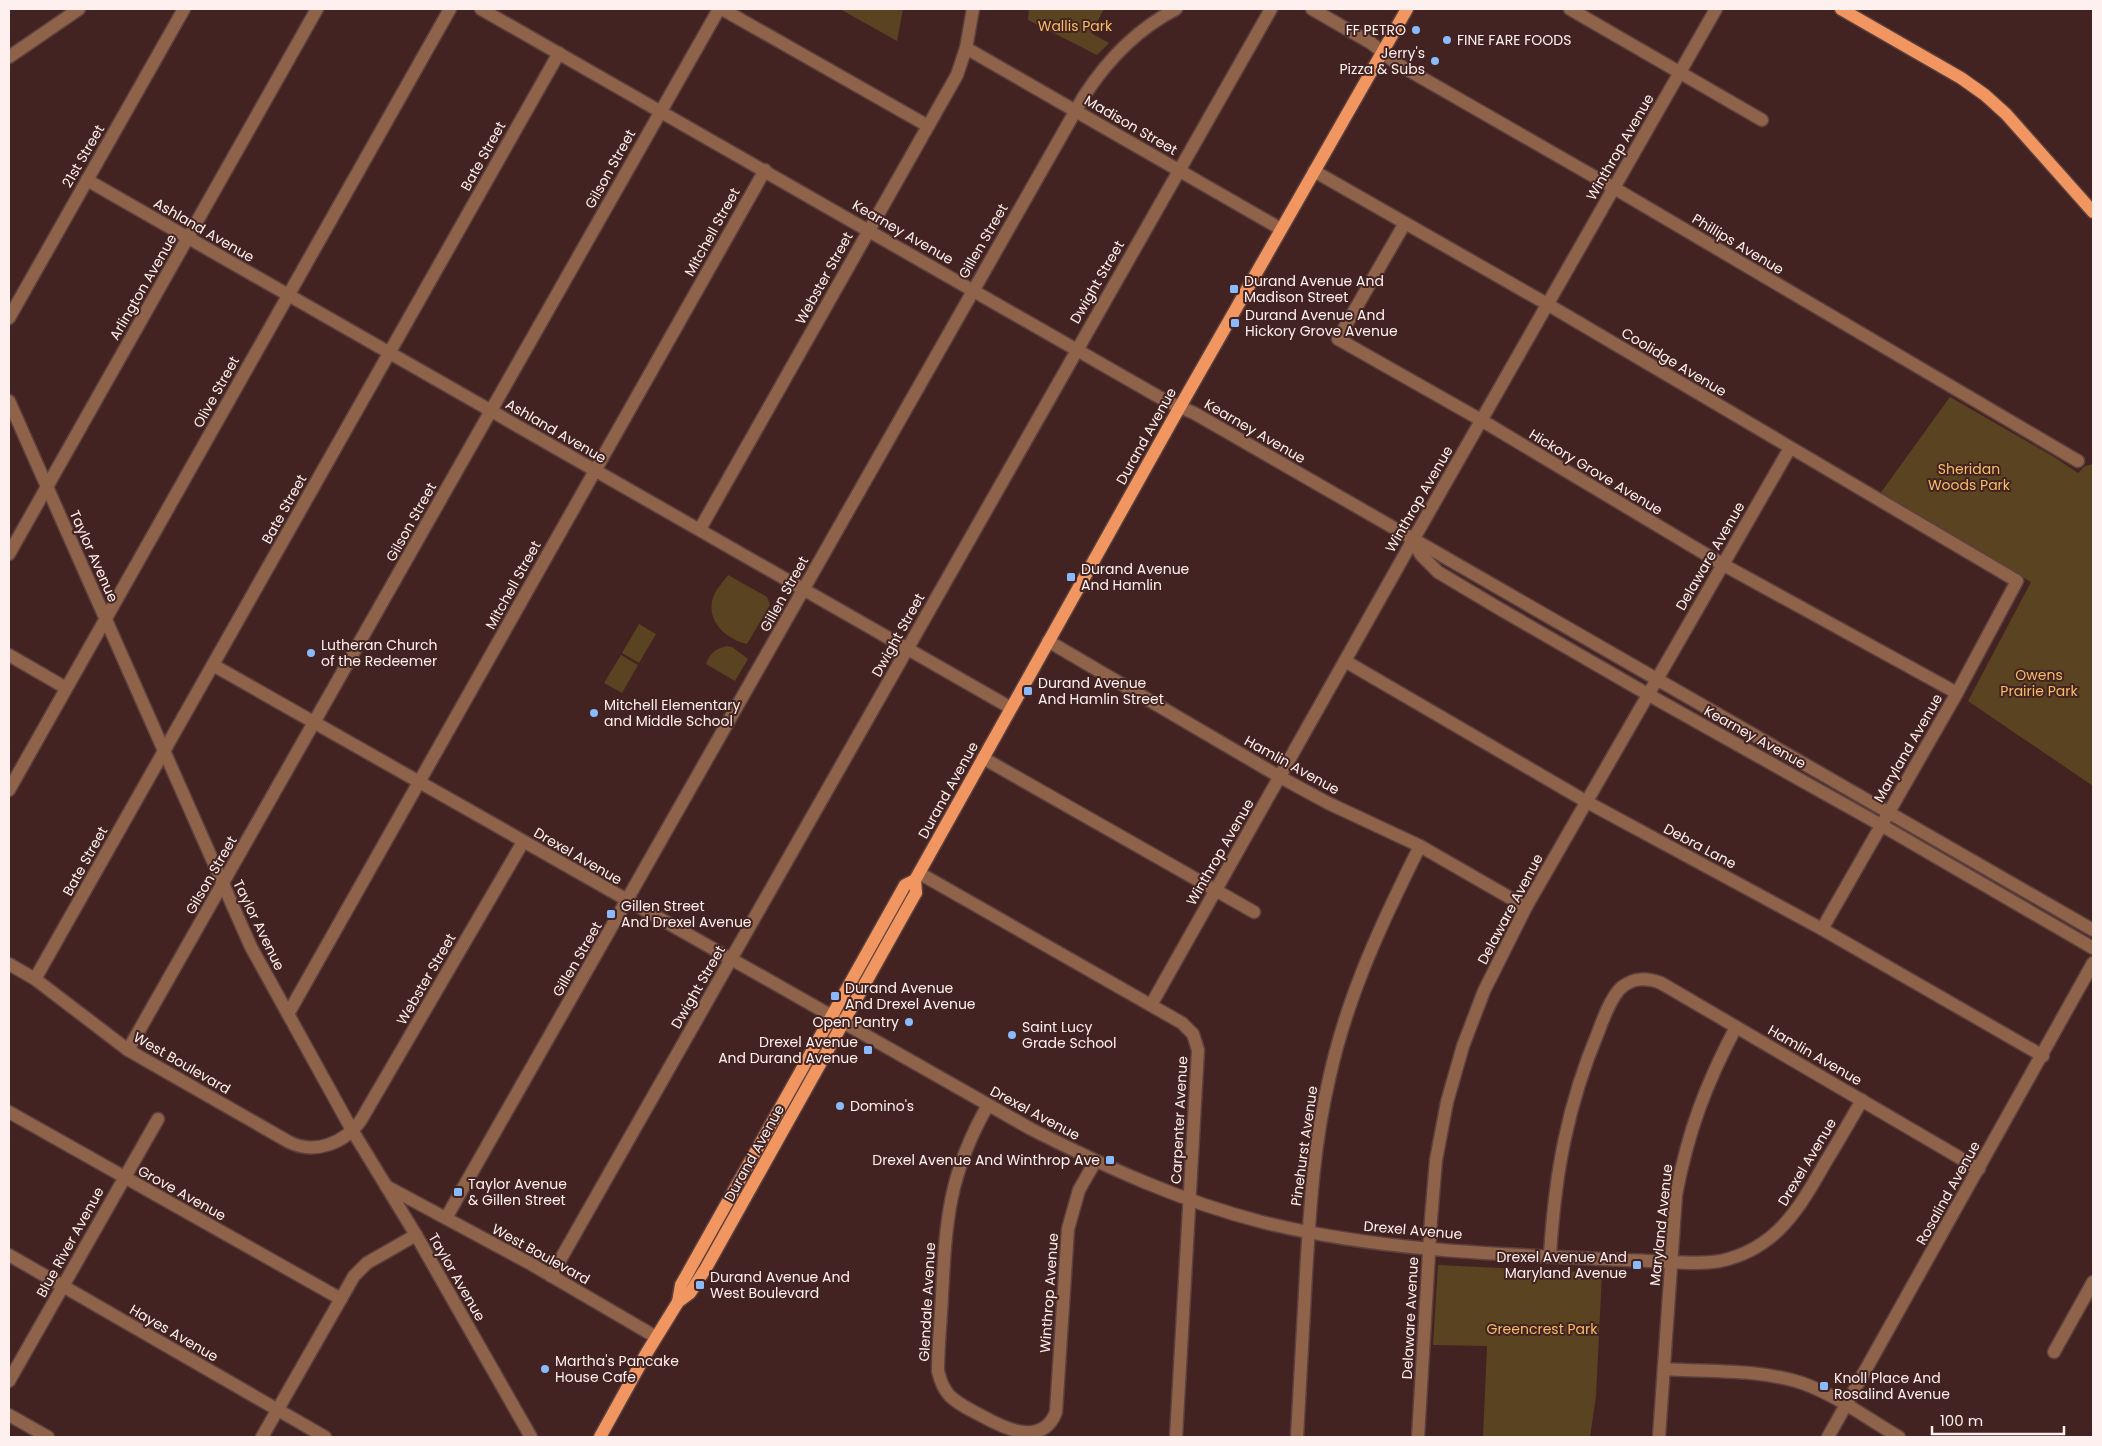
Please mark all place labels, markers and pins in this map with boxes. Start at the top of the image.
place label: FF PETRO [1346,20,1406,40]
marker: FF PETRO [1410,24,1422,36]
place label: FINE FARE FOODS [1457,30,1571,50]
marker: FINE FARE FOODS [1441,34,1453,46]
place label: Jerry's Pizza & Subs [1339,43,1425,79]
marker: Jerry's Pizza & Subs [1429,55,1441,67]
place label: Durand Avenue And Madison Street [1244,271,1384,307]
marker: Durand Avenue And Madison Street [1228,283,1240,295]
place label: Durand Avenue And Hickory Grove Avenue [1245,305,1398,341]
marker: Durand Avenue And Hickory Grove Avenue [1229,317,1241,329]
place label: Durand Avenue And Hamlin [1081,559,1190,595]
marker: Durand Avenue And Hamlin [1065,571,1077,583]
place label: Lutheran Church of the Redeemer [321,635,438,671]
marker: Lutheran Church of the Redeemer [305,647,317,659]
place label: Durand Avenue And Hamlin Street [1038,673,1164,709]
marker: Durand Avenue And Hamlin Street [1022,685,1034,697]
place label: Mitchell Elementary and Middle School [604,695,741,731]
marker: Mitchell Elementary and Middle School [588,707,600,719]
place label: Gillen Street And Drexel Avenue [621,896,752,932]
marker: Gillen Street And Drexel Avenue [605,908,617,920]
place label: Durand Avenue And Drexel Avenue [845,978,976,1014]
marker: Durand Avenue And Drexel Avenue [829,990,841,1002]
place label: Open Pantry [812,1012,899,1032]
marker: Open Pantry [903,1016,915,1028]
place label: Saint Lucy Grade School [1022,1017,1117,1053]
marker: Saint Lucy Grade School [1006,1029,1018,1041]
place label: Drexel Avenue And Durand Avenue [718,1032,858,1068]
marker: Drexel Avenue And Durand Avenue [862,1044,874,1056]
place label: Domino's [850,1096,914,1116]
marker: Domino's [834,1100,846,1112]
place label: Drexel Avenue And Winthrop Ave [872,1150,1100,1170]
marker: Drexel Avenue And Winthrop Ave [1104,1154,1116,1166]
place label: Taylor Avenue & Gillen Street [468,1174,567,1210]
marker: Taylor Avenue & Gillen Street [452,1186,464,1198]
place label: Drexel Avenue And Maryland Avenue [1496,1247,1627,1283]
marker: Drexel Avenue And Maryland Avenue [1631,1259,1643,1271]
place label: Durand Avenue And West Boulevard [710,1267,850,1303]
marker: Durand Avenue And West Boulevard [694,1279,706,1291]
place label: Martha's Pancake House Cafe [555,1351,679,1387]
marker: Martha's Pancake House Cafe [539,1363,551,1375]
place label: Knoll Place And Rosalind Avenue [1834,1368,1950,1404]
marker: Knoll Place And Rosalind Avenue [1818,1380,1830,1392]

